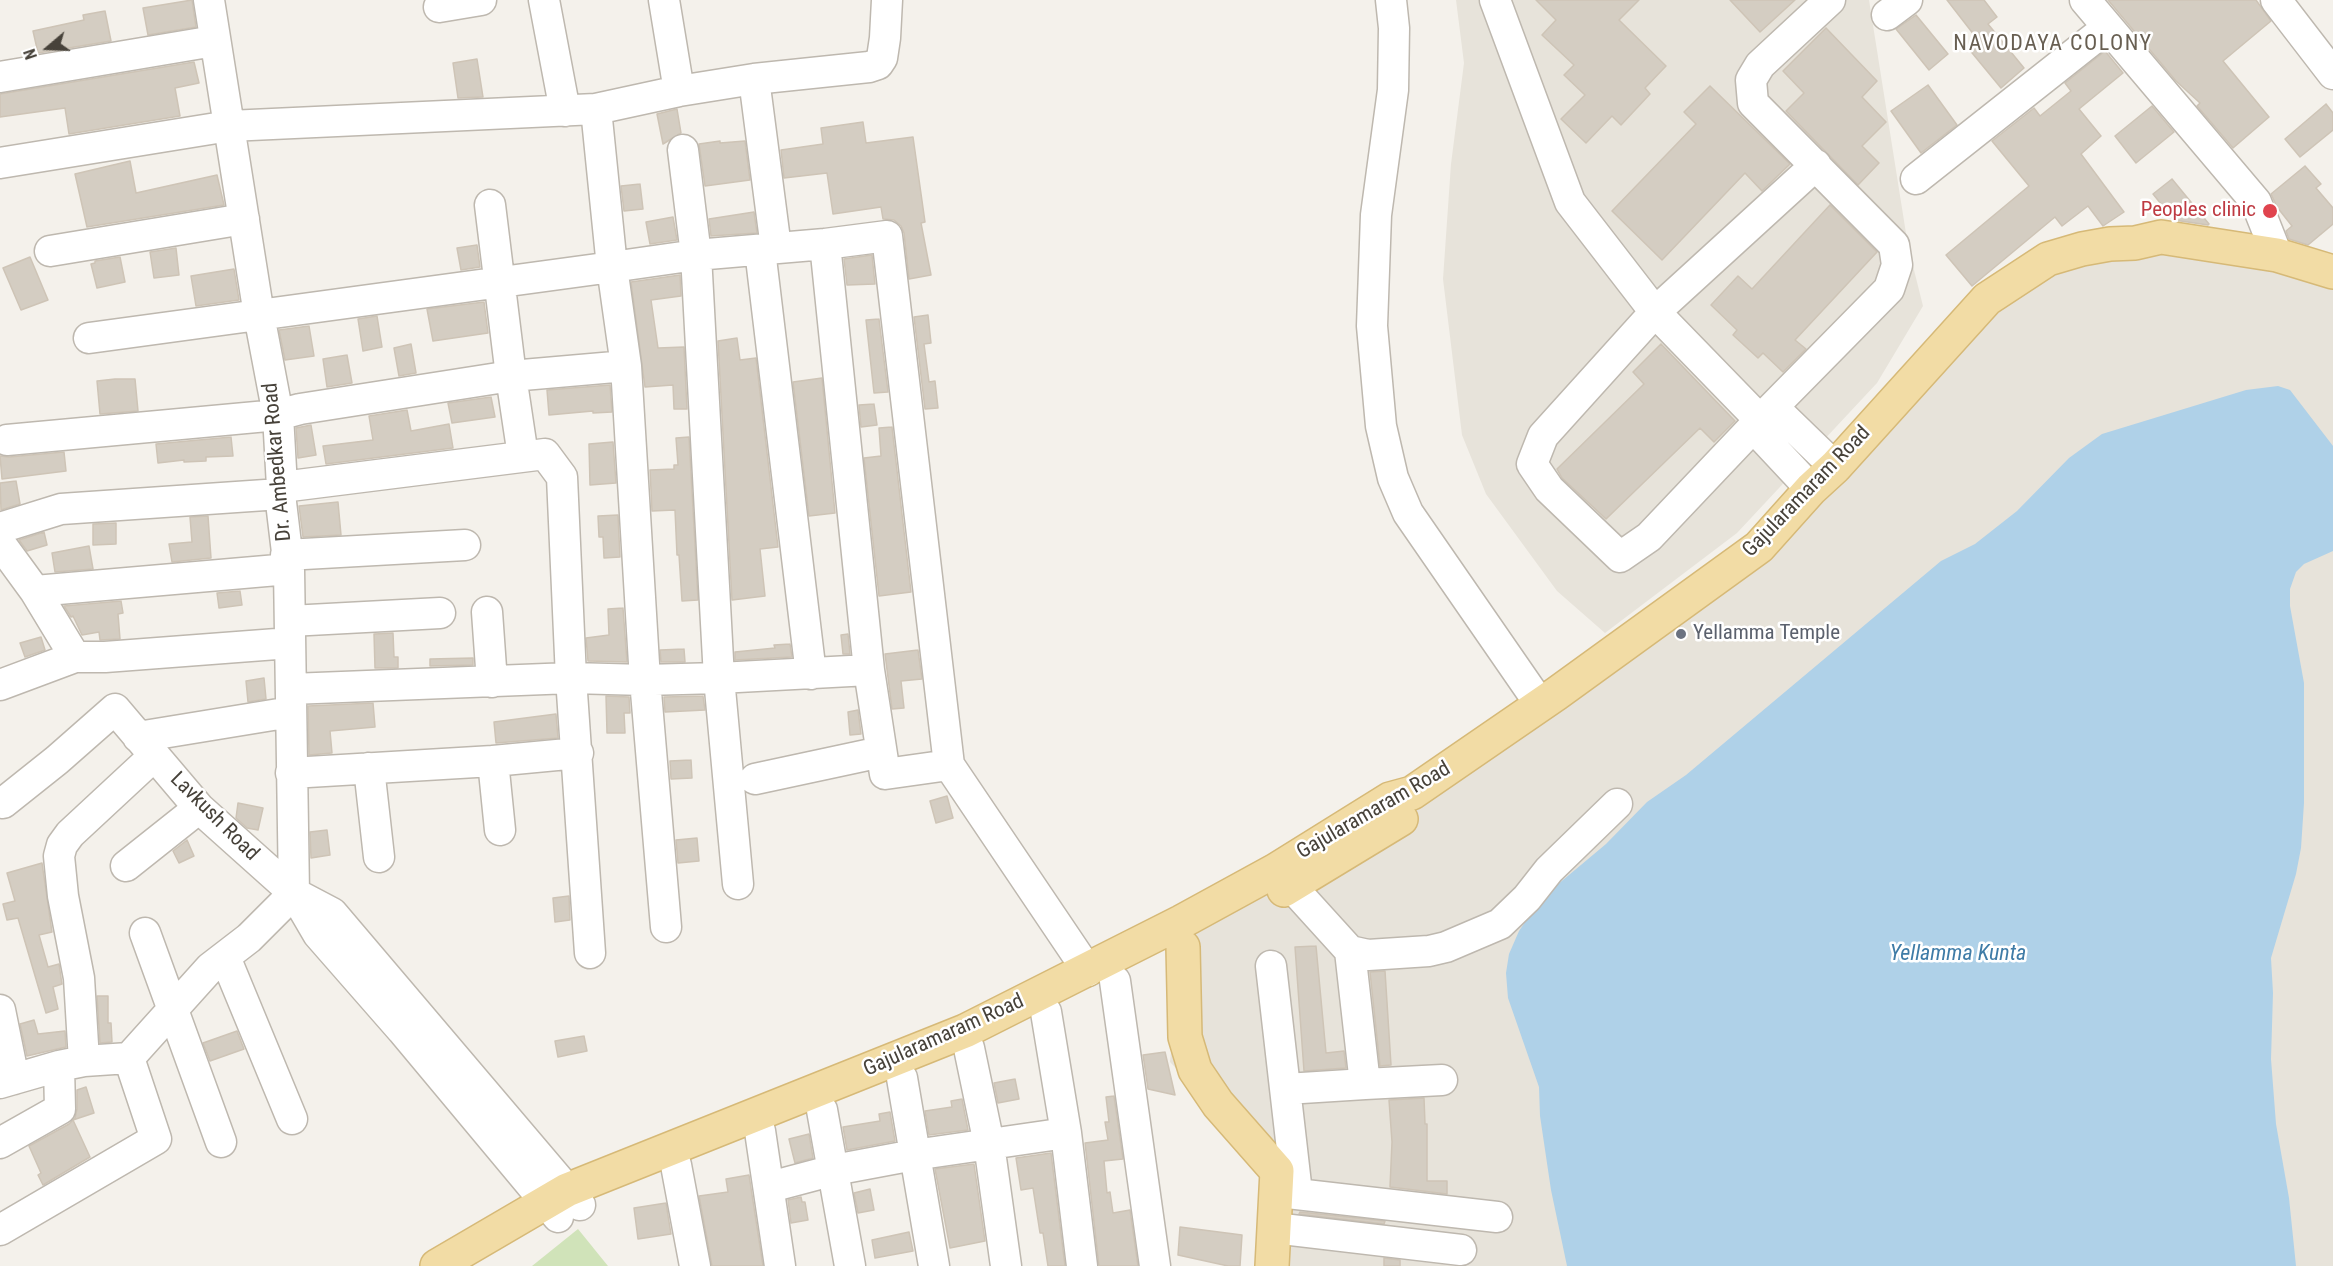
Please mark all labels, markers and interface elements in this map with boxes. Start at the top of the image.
north arrow [18,18,78,78]
district label: NAVODAYA COLONY [1953,31,2153,57]
text: N [20,46,41,62]
place label: Peoples clinic [2141,198,2256,224]
marker: Peoples clinic [2261,202,2279,220]
street label: Dr. Ambedkar Road [259,382,297,542]
street label: Gajularamaram Road [1738,421,1876,563]
place label: Yellamma Temple [1693,621,1840,647]
marker: Yellamma Temple [1674,627,1688,641]
street label: Gajularamaram Road [1293,757,1455,865]
street label: Lavkush Road [164,767,264,867]
water label: Yellamma Kunta [1890,941,2026,967]
street label: Gajularamaram Road [860,989,1028,1083]

